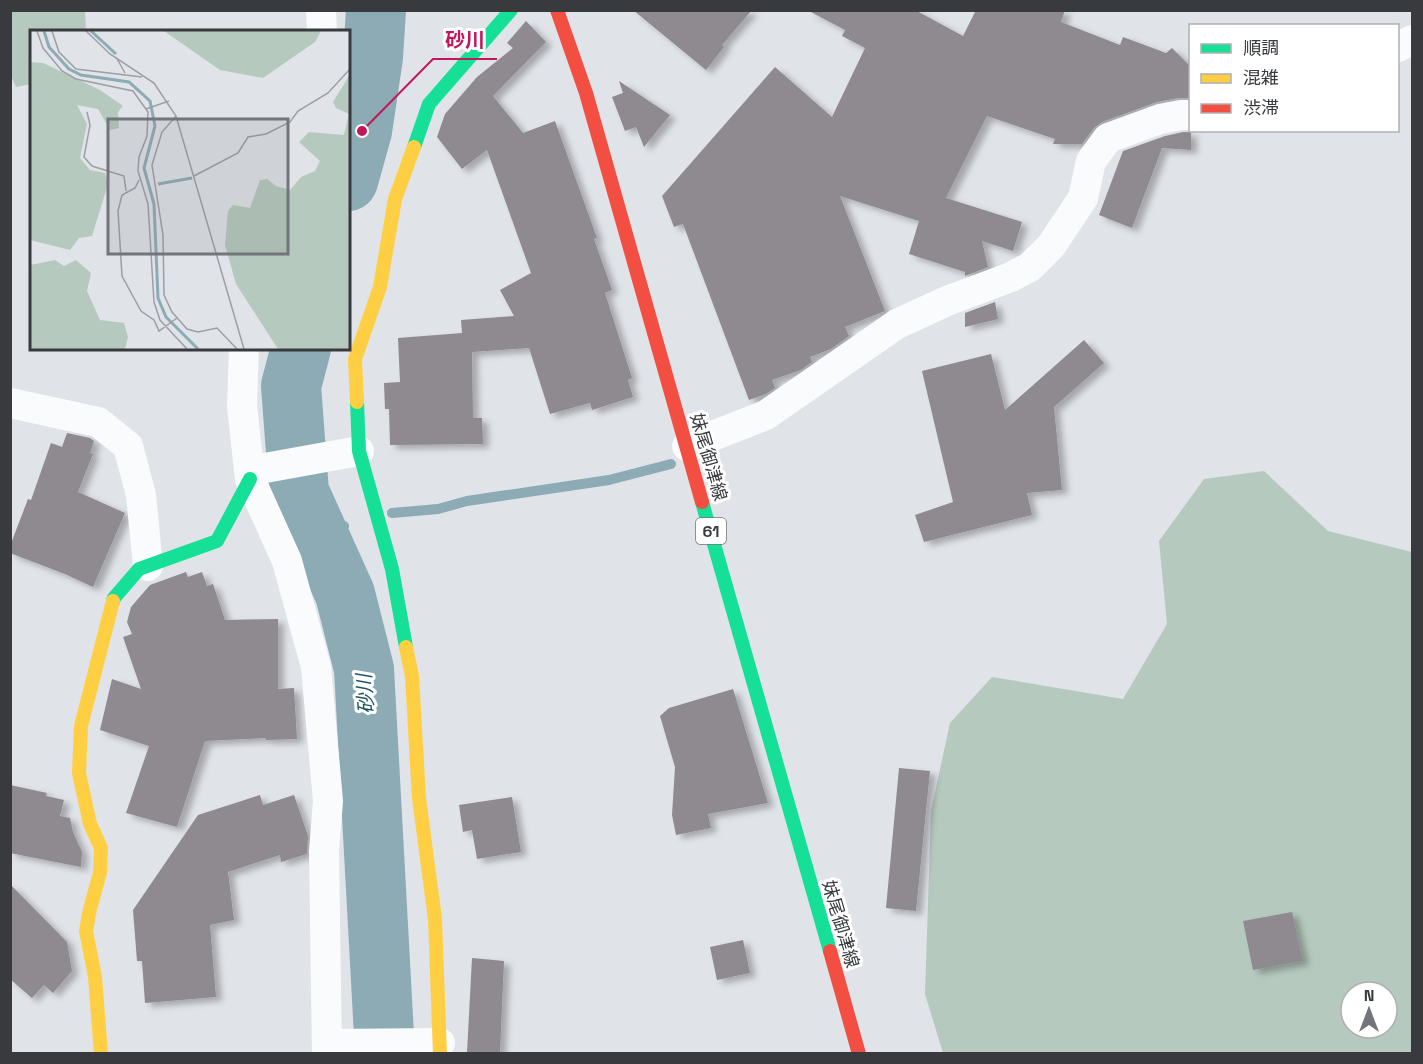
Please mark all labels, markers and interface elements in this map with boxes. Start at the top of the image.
callout: 砂川 [433,21,497,59]
legend [1189,24,1399,132]
text: 砂川 [445,27,485,53]
inset map [30,30,350,350]
text: 順調 [1243,36,1279,59]
text: 混雑 [1243,66,1279,89]
text: 渋滞 [1243,96,1279,119]
street label: 妹尾御津線 [686,411,732,503]
road number: 61 [696,518,726,544]
water label: 砂川 [350,671,379,715]
street label: 妹尾御津線 [818,878,864,970]
north arrow [1339,980,1399,1040]
text: N [1364,985,1374,1006]

